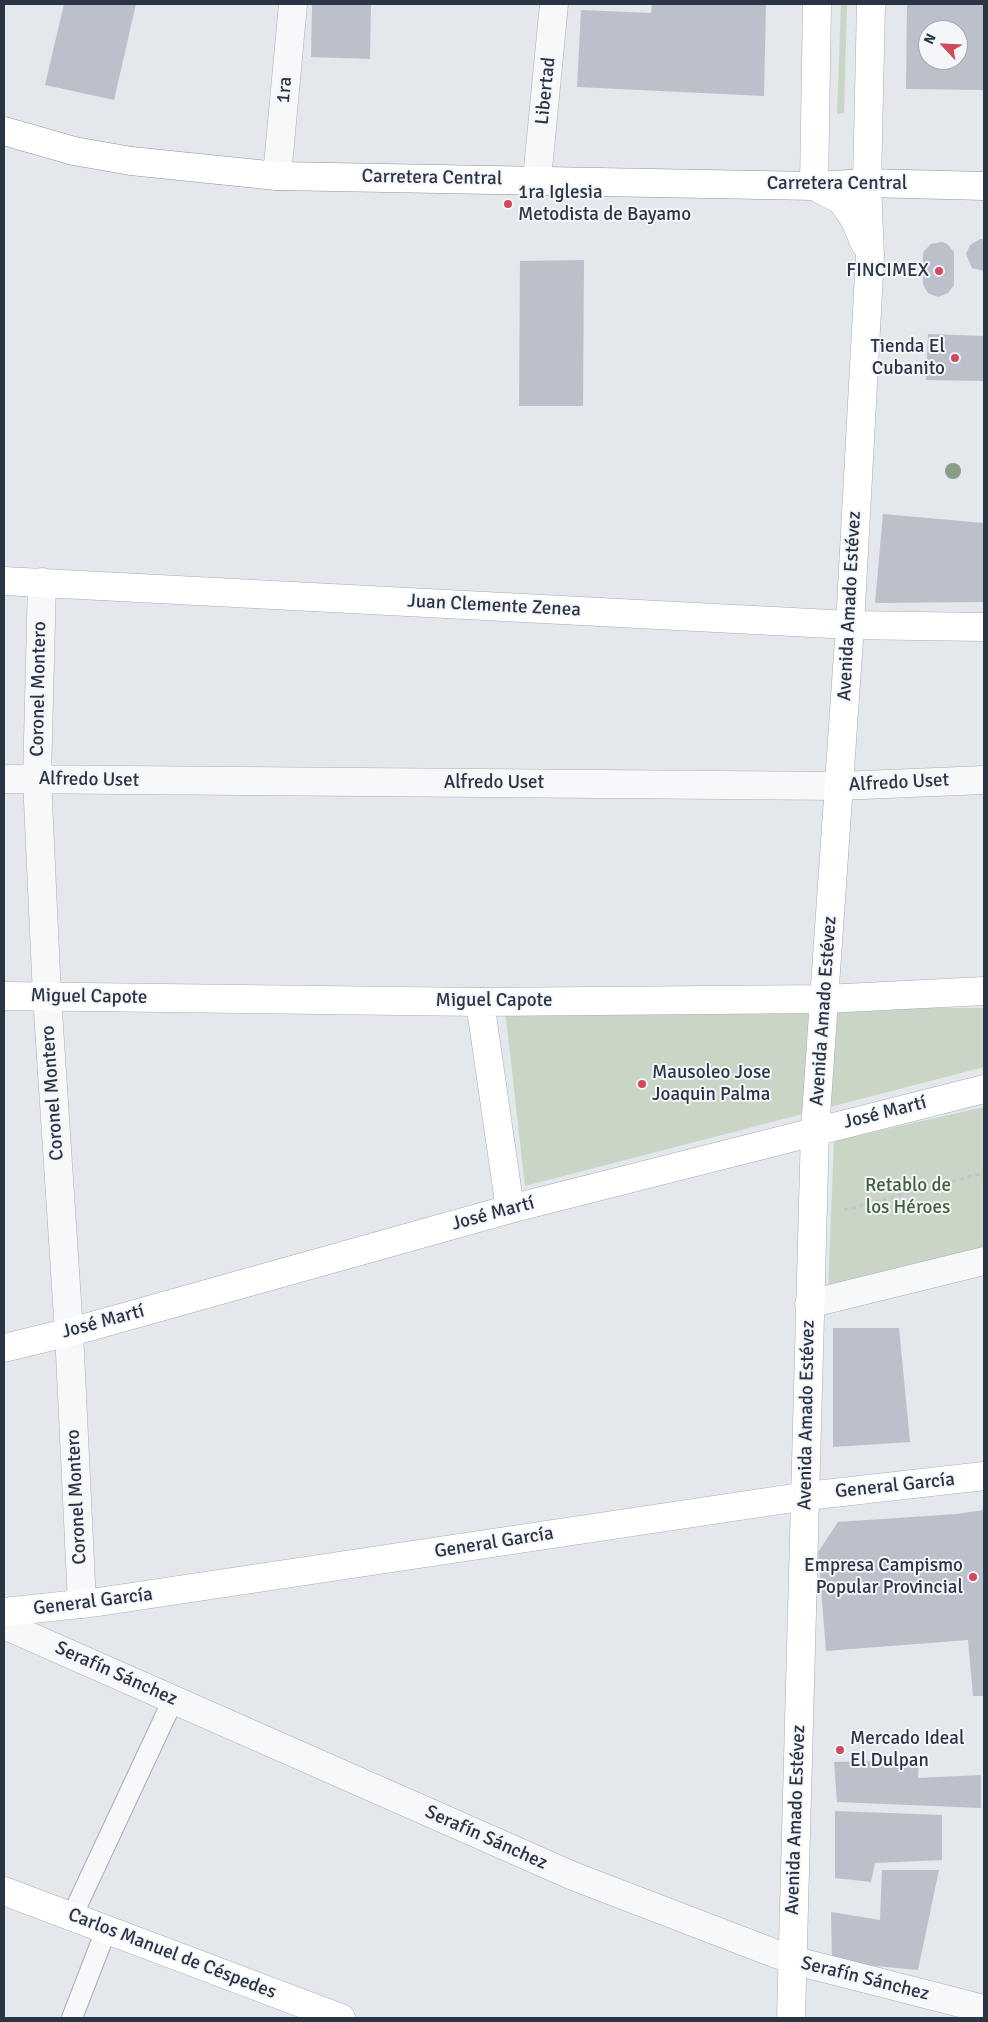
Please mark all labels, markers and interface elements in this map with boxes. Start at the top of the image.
north arrow [918,20,968,70]
text: N [920,31,940,47]
street label: Libertad [531,56,561,126]
street label: 1ra [272,76,298,104]
street label: Carretera Central [361,165,503,191]
street label: Carretera Central [767,173,907,195]
place label: 1ra Iglesia Metodista de Bayamo [518,182,691,226]
marker: 1ra Iglesia Metodista de Bayamo [502,198,514,210]
place label: FINCIMEX [846,260,929,282]
marker: FINCIMEX [933,265,945,277]
place label: Tienda El Cubanito [870,336,945,380]
marker: Tienda El Cubanito [949,352,961,364]
street label: Avenida Amado Estévez [834,510,866,702]
street label: Juan Clemente Zenea [407,590,581,622]
street label: Coronel Montero [26,621,52,757]
street label: Alfredo Uset [39,768,139,792]
street label: Alfredo Uset [848,769,950,797]
street label: Alfredo Uset [444,772,544,794]
street label: Avenida Amado Estévez [806,915,842,1107]
street label: Miguel Capote [30,985,148,1009]
street label: Miguel Capote [436,990,552,1012]
street label: Coronel Montero [37,1025,69,1161]
place label: Mausoleo Jose Joaquin Palma [652,1062,771,1106]
marker: Mausoleo Jose Joaquin Palma [636,1078,648,1090]
street label: José Martí [841,1092,929,1134]
park label: Retablo de los Héroes [865,1175,951,1219]
street label: José Martí [449,1192,537,1236]
street label: José Martí [59,1300,147,1344]
street label: Avenida Amado Estévez [794,1320,820,1510]
street label: Coronel Montero [62,1429,92,1565]
street label: General García [834,1468,956,1504]
street label: General García [433,1522,555,1564]
place label: Empresa Campismo Popular Provincial [804,1555,963,1599]
marker: Empresa Campismo Popular Provincial [967,1571,979,1583]
street label: General García [32,1583,154,1621]
street label: Serafín Sánchez [51,1637,181,1711]
street label: Avenida Amado Estévez [781,1725,811,1915]
place label: Mercado Ideal El Dulpan [850,1728,964,1772]
marker: Mercado Ideal El Dulpan [834,1744,846,1756]
street label: Serafín Sánchez [421,1801,551,1875]
street label: Carlos Manuel de Céspedes [65,1904,279,2004]
street label: Serafín Sánchez [799,1952,931,2006]

